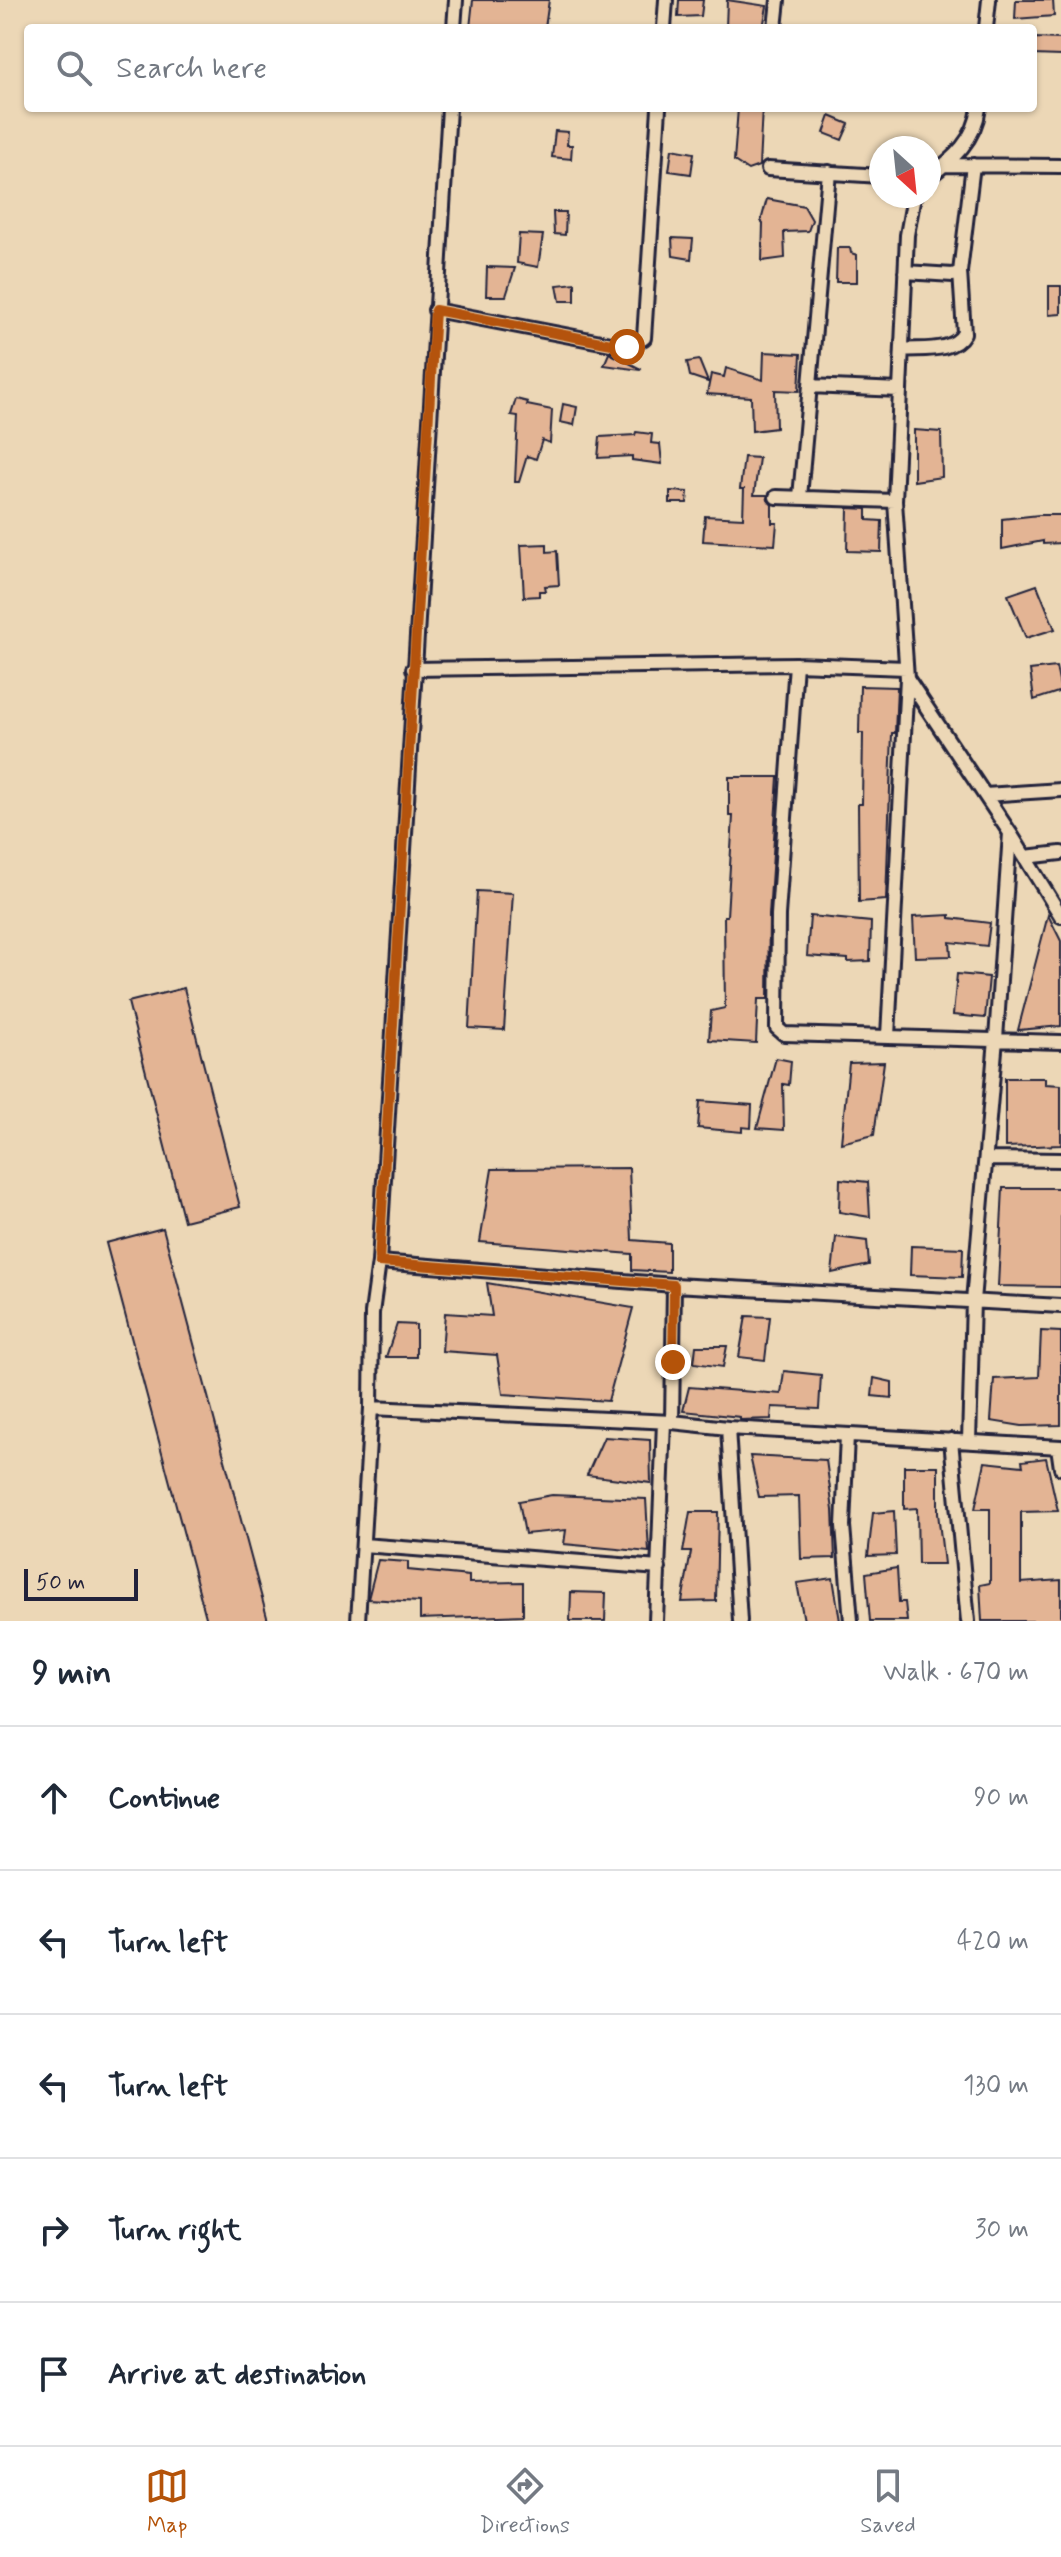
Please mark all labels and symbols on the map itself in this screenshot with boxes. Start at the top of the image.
north arrow [869,136,941,208]
route start [609,329,645,365]
route end [655,1344,691,1380]
scale bar [24,1565,138,1601]

